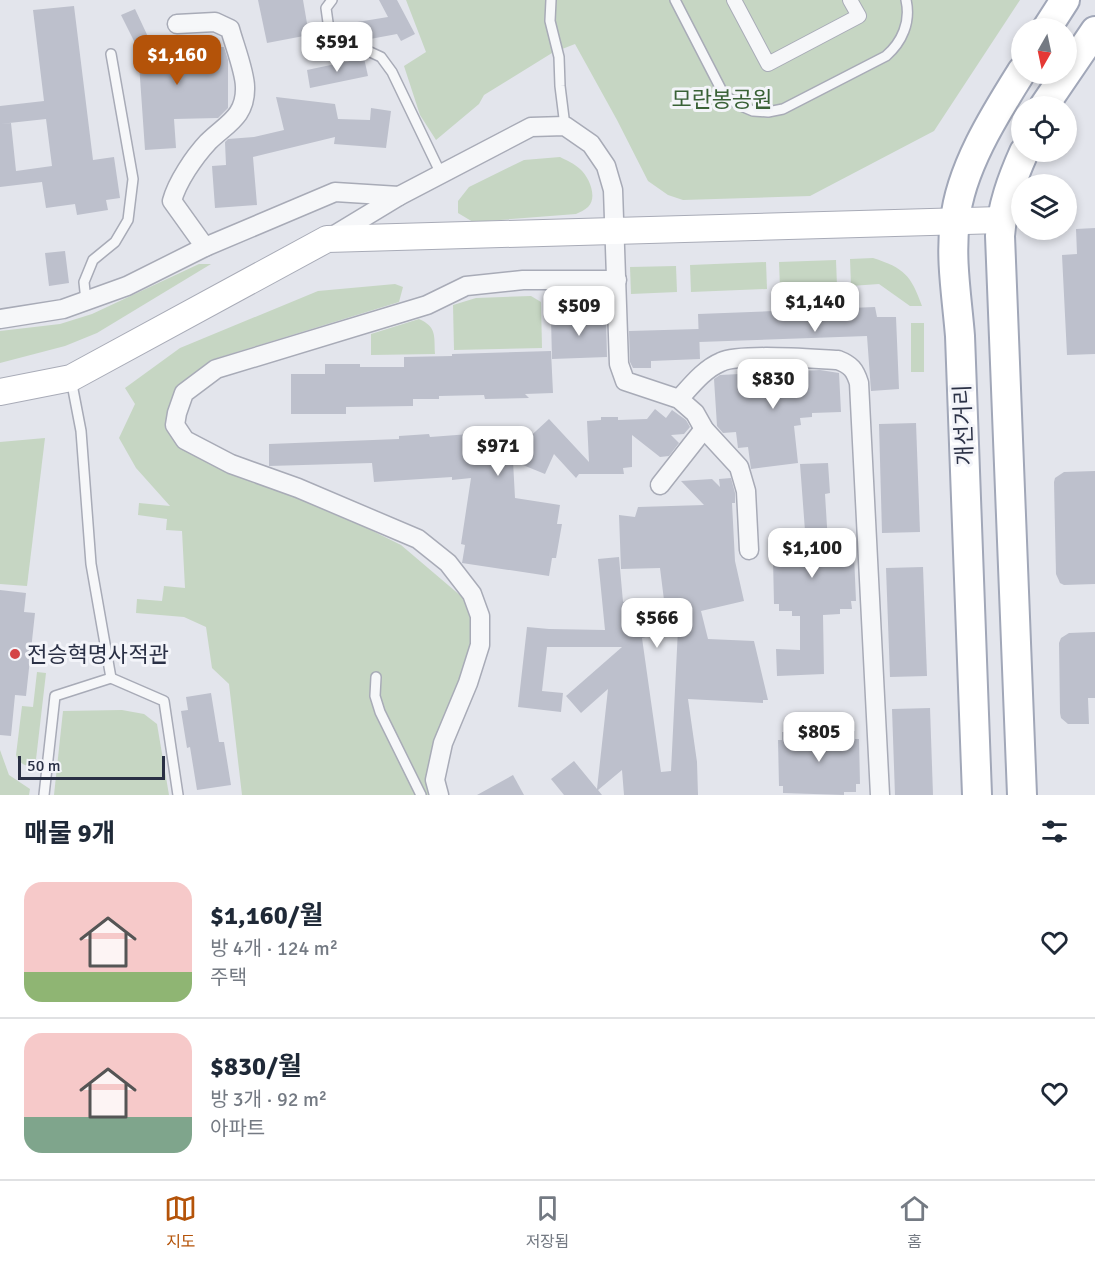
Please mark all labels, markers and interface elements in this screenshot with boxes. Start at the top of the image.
north arrow [1011,18,1077,84]
map controls [1011,18,1077,240]
pin: $591 [301,22,373,73]
text: $591 [315,29,359,54]
pin: $1,160 [128,35,226,86]
text: $1,160 [147,42,207,67]
park label: 모란봉공원 [671,86,773,113]
button: locate [1011,96,1077,162]
button: layers [1011,174,1077,240]
pin: $1,140 [766,282,864,333]
pin: $509 [543,286,615,337]
text: $1,140 [785,289,845,314]
text: $509 [557,293,601,318]
pin: $830 [737,359,809,410]
text: $830 [751,366,795,391]
street label: 개선거리 [949,384,978,466]
pin: $971 [462,426,534,477]
text: $971 [476,433,520,458]
pin: $1,100 [763,528,861,579]
text: $1,100 [782,535,842,560]
pin: $566 [621,598,693,649]
text: $566 [635,605,679,630]
place label: 전승혁명사적관 [27,641,169,668]
marker: 전승혁명사적관 [8,647,22,661]
pin: $805 [783,712,855,763]
text: $805 [797,719,841,744]
scale bar [18,753,165,780]
text: 50 m [27,756,61,776]
icon: filters [1038,815,1071,848]
text: 매물 9개 [24,818,116,850]
text: $1,160/월 [210,900,324,932]
icon: home [72,906,144,978]
icon: heart [1038,926,1071,959]
text: 방 4개 · 124 m² [210,936,338,961]
text: 주택 [210,965,247,990]
text: $830/월 [210,1051,302,1083]
icon: home [72,1057,144,1129]
icon: heart [1038,1077,1071,1110]
text: 방 3개 · 92 m² [210,1087,327,1112]
text: 아파트 [210,1116,265,1141]
tab: 지도 [164,1192,197,1252]
tab: 저장됨 [525,1192,570,1252]
tab: 홈 [898,1192,931,1252]

